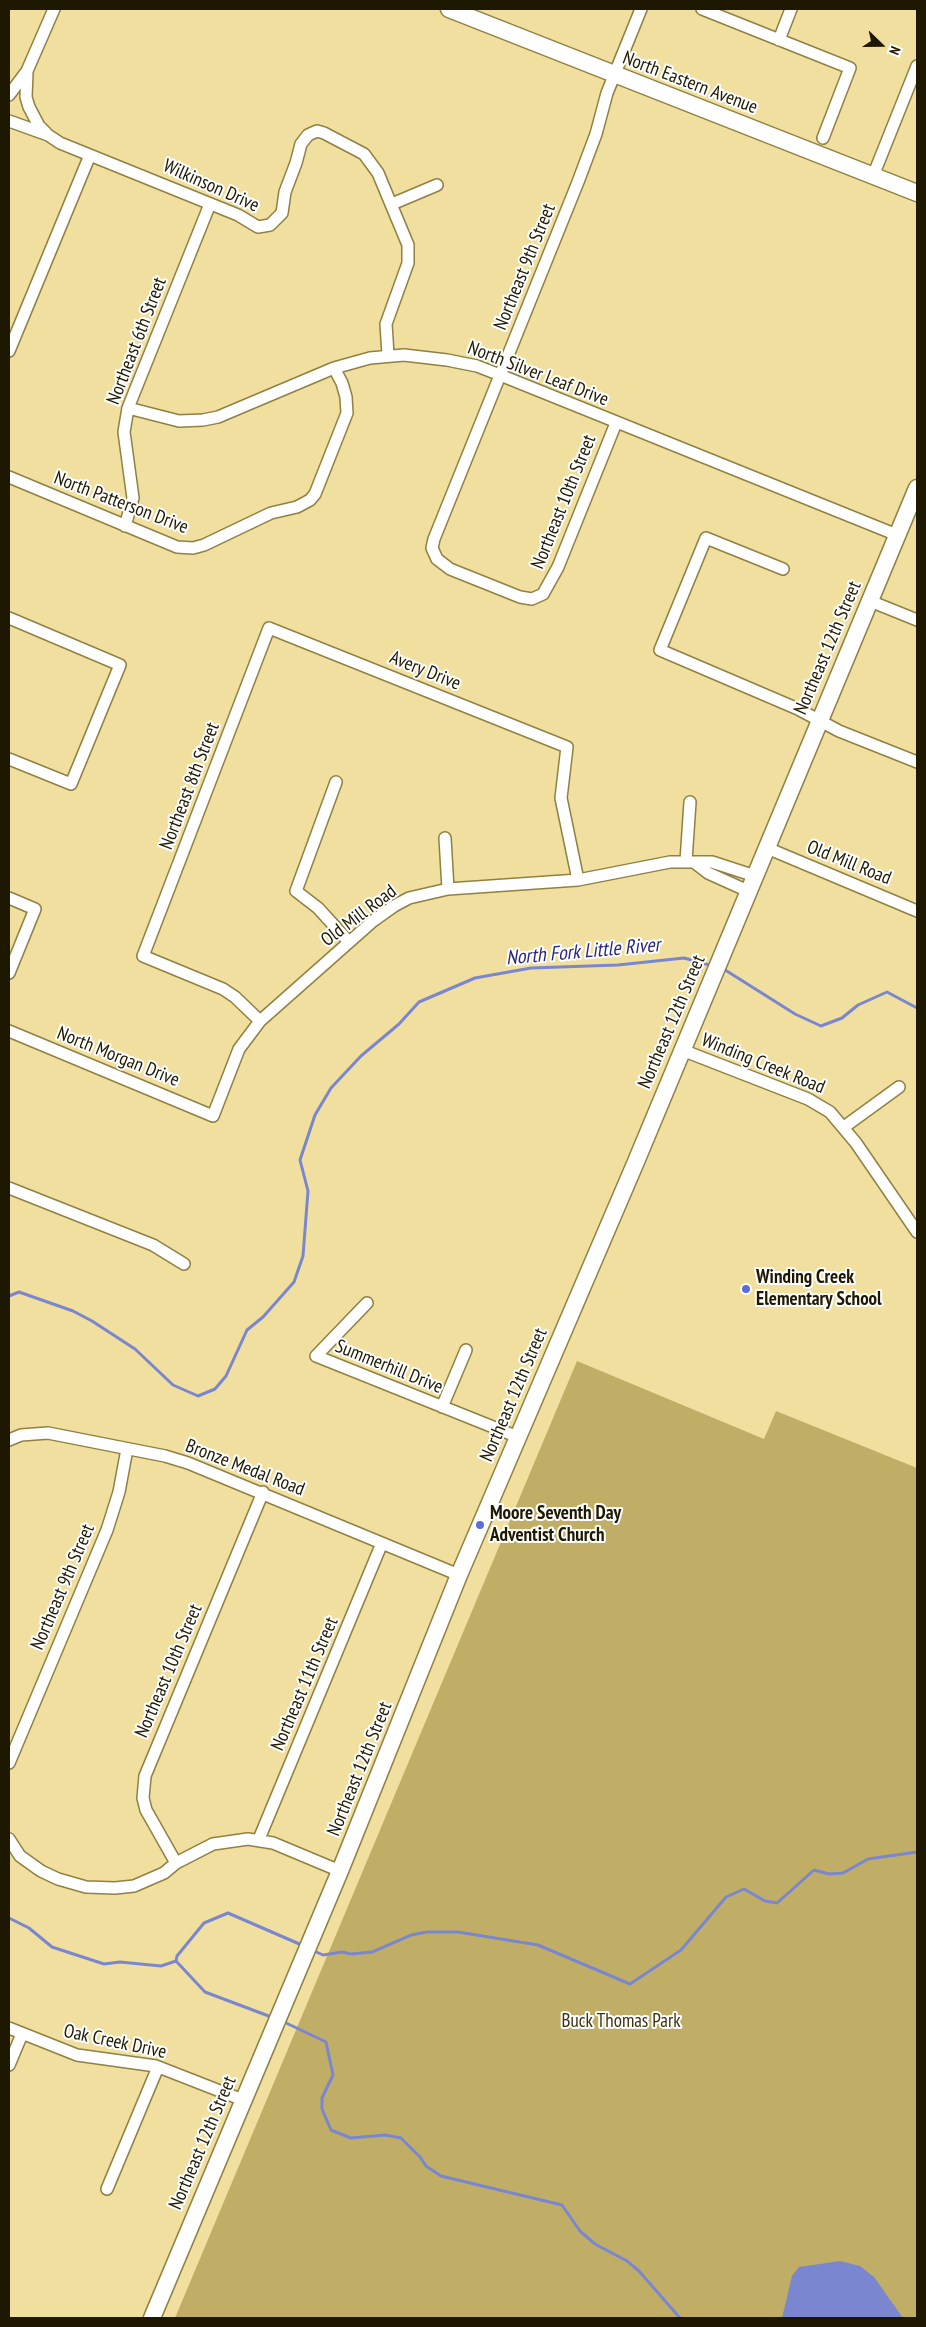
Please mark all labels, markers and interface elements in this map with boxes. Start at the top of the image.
north arrow [856,20,906,70]
text: N [885,44,905,57]
street label: North Eastern Avenue [619,47,761,119]
street label: Wilkinson Drive [159,155,263,217]
street label: Northeast 9th Street [489,200,561,334]
street label: Northeast 6th Street [102,274,172,408]
street label: North Silver Leaf Drive [464,337,612,411]
street label: Northeast 10th Street [527,432,601,572]
street label: North Patterson Drive [51,467,191,539]
street label: Northeast 12th Street [790,578,866,718]
street label: Avery Drive [386,646,464,696]
street label: Northeast 8th Street [155,719,225,853]
street label: Old Mill Road [804,836,894,890]
street label: Old Mill Road [317,880,401,952]
water label: North Fork Little River [505,933,661,971]
street label: Northeast 12th Street [634,952,710,1092]
street label: North Morgan Drive [53,1022,183,1092]
street label: Winding Creek Road [698,1029,828,1099]
place label: Winding Creek Elementary School [756,1267,882,1311]
marker: Winding Creek Elementary School [740,1283,752,1295]
street label: Northeast 12th Street [476,1325,552,1465]
street label: Summerhill Drive [332,1335,446,1399]
street label: Bronze Medal Road [182,1435,308,1501]
place label: Moore Seventh Day Adventist Church [490,1503,621,1547]
marker: Moore Seventh Day Adventist Church [474,1519,486,1531]
street label: Northeast 9th Street [26,1521,100,1653]
street label: Northeast 10th Street [131,1601,207,1741]
street label: Northeast 11th Street [267,1614,343,1754]
street label: Northeast 12th Street [323,1699,397,1839]
park label: Buck Thomas Park [561,2011,681,2033]
street label: Oak Creek Drive [61,2020,169,2064]
street label: Northeast 12th Street [165,2073,241,2213]

